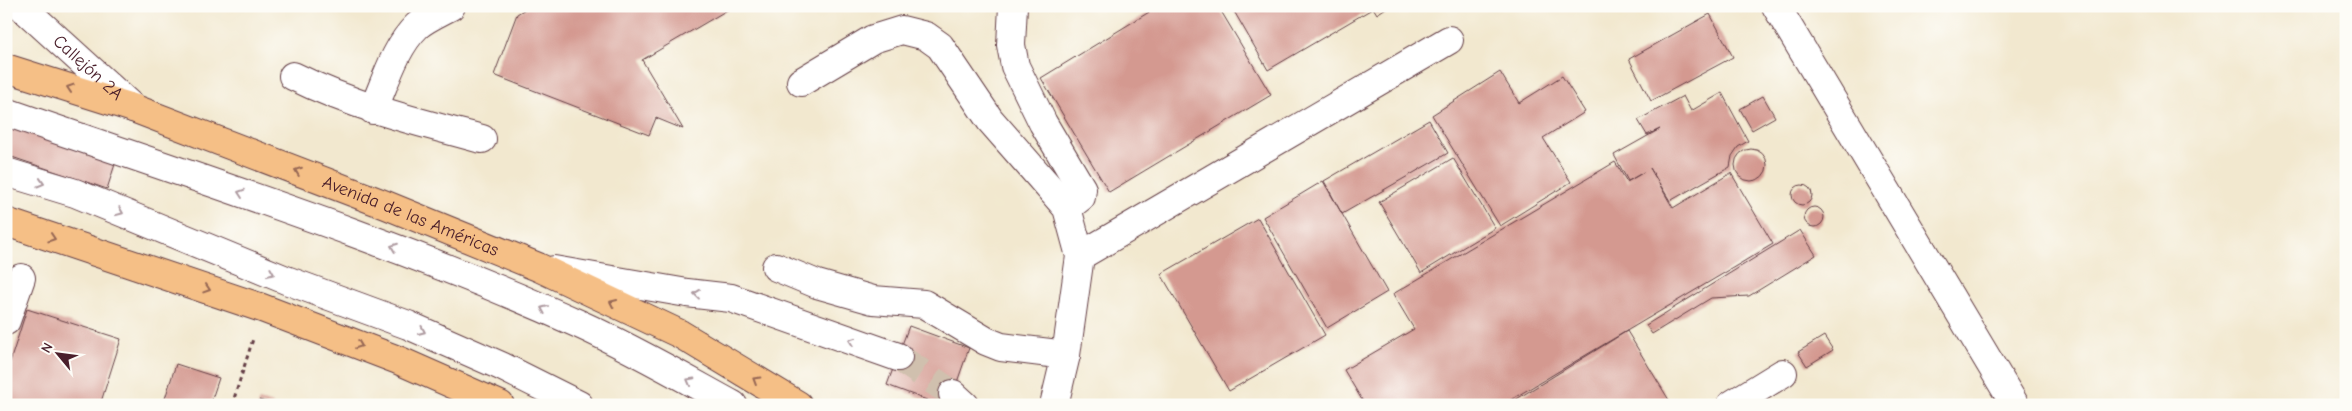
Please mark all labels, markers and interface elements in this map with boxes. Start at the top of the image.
street label: Callejón 2A [49,31,127,105]
one-way arrow [66,84,75,94]
one-way arrow [294,167,303,177]
street label: Avenida de las Américas [319,172,502,261]
one-way arrow [36,177,44,187]
one-way arrow [237,189,246,199]
one-way arrow [115,206,124,216]
one-way arrow [48,232,56,242]
one-way arrow [390,243,399,254]
one-way arrow [266,267,274,277]
one-way arrow [202,284,210,294]
one-way arrow [692,289,700,300]
one-way arrow [609,299,618,309]
one-way arrow [540,305,549,316]
one-way arrow [417,325,426,335]
north arrow [32,328,82,378]
one-way arrow [848,337,856,347]
one-way arrow [354,339,363,349]
text: N [37,340,57,356]
one-way arrow [752,376,761,386]
one-way arrow [686,377,695,387]

